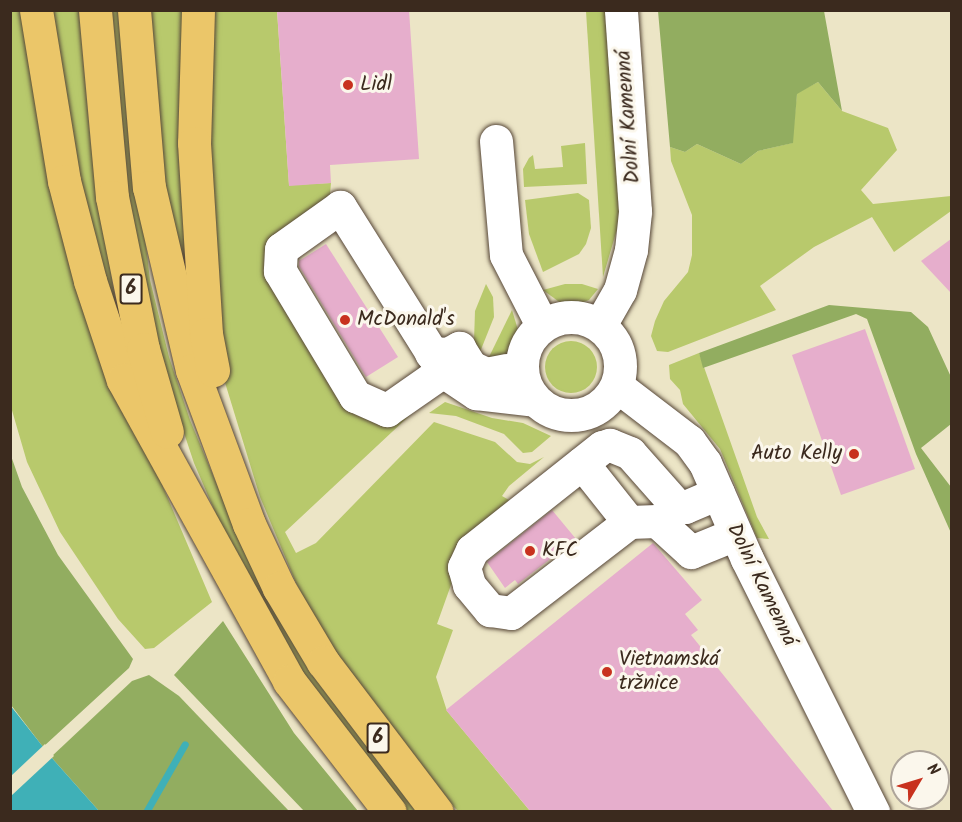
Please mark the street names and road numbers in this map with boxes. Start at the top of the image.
street label: Dolní Kamenná [612,50,646,184]
road number: 6 [119,272,143,306]
street label: Dolní Kamenná [720,519,802,651]
road number: 6 [366,721,390,755]

